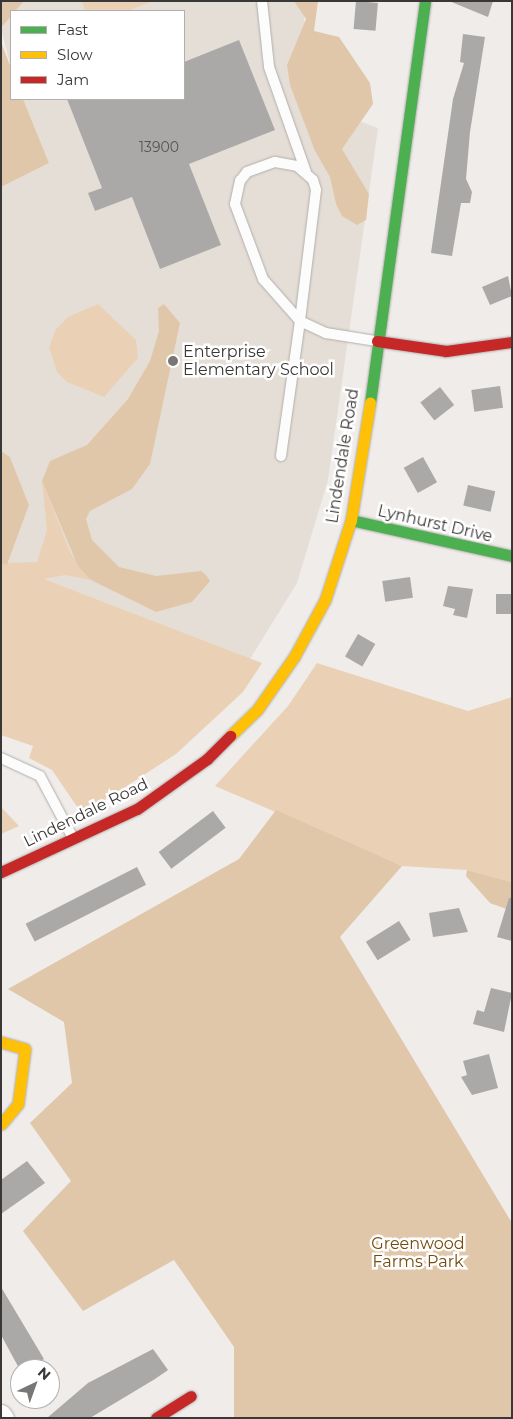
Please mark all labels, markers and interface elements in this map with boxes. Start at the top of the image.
legend [10,10,185,100]
text: Fast [57,20,88,39]
text: Slow [57,45,93,64]
text: Jam [57,70,89,89]
house number: 13900 [139,139,179,155]
place label: Enterprise Elementary School [183,342,334,380]
marker: Enterprise Elementary School [167,355,179,367]
street label: Lindendale Road [323,387,363,525]
street label: Lynhurst Drive [376,501,494,547]
street label: Lindendale Road [21,775,151,851]
park label: Greenwood Farms Park [371,1234,465,1272]
north arrow [10,1359,60,1409]
text: N [34,1363,55,1384]

